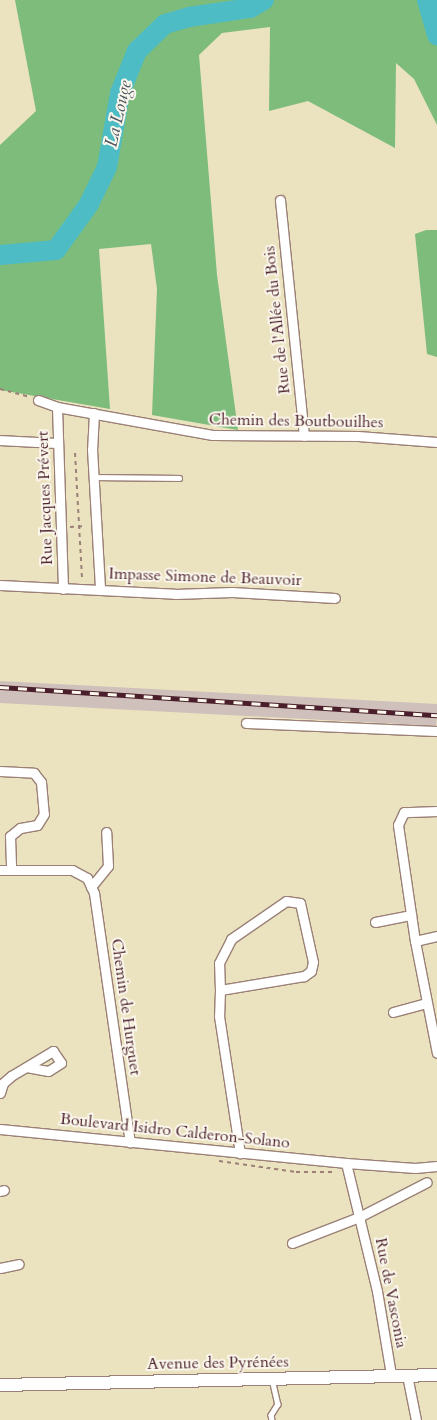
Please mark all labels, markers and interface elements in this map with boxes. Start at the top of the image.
water label: La Louge [101,79,137,149]
street label: Rue de l'Allée du Bois [260,245,294,395]
street label: Chemin des Boutbouilhes [209,410,383,432]
street label: Rue Jacques Prévert [33,431,57,565]
street label: Impasse Simone de Beauvoir [108,564,302,590]
street label: Chemin de Hurguet [107,937,145,1077]
street label: Boulevard Isidro Calderon-Solano [59,1109,291,1153]
street label: Rue de Vasconia [371,1236,411,1350]
street label: Avenue des Pyrénées [147,1352,289,1374]

